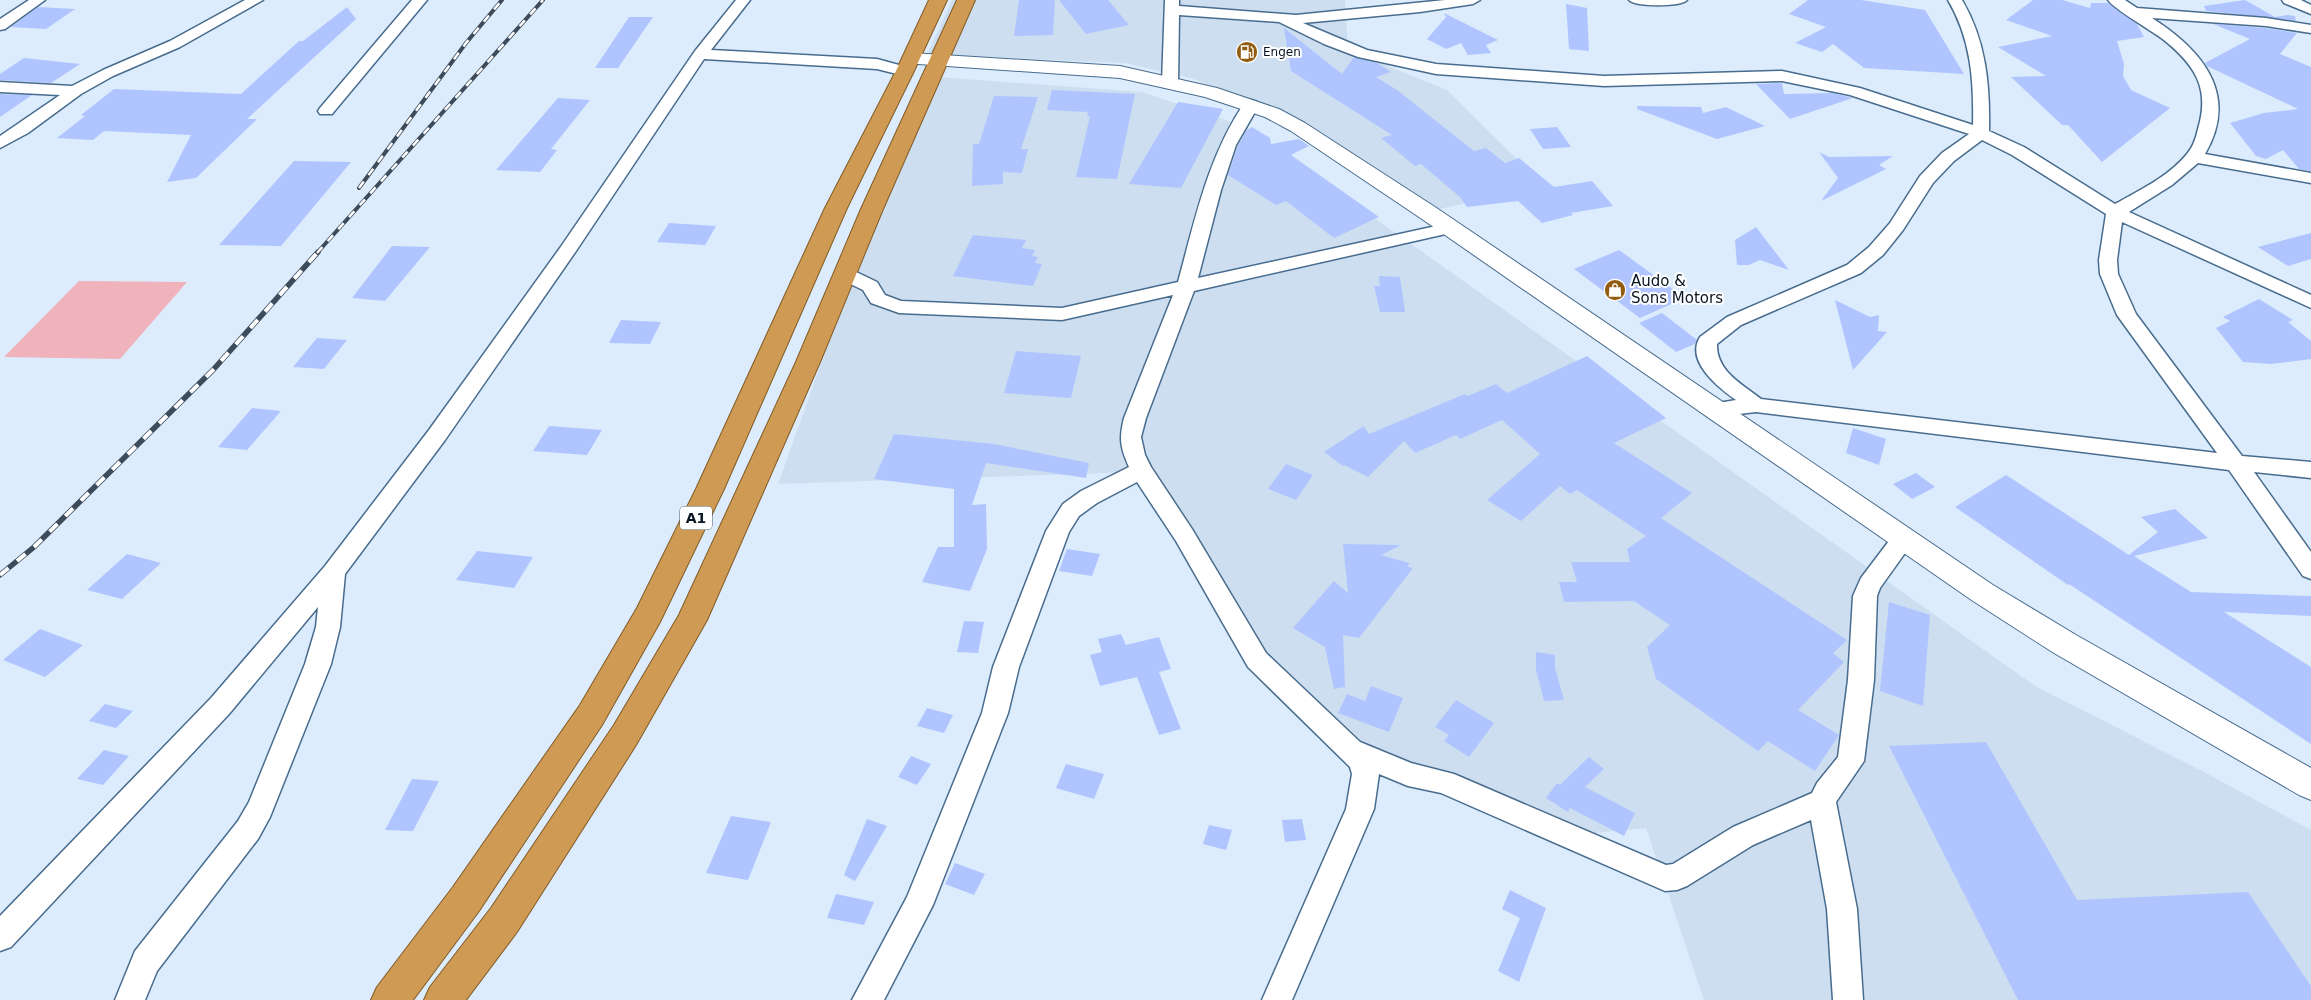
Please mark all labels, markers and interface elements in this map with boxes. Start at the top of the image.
fuel station icon: Engen [1235,40,1259,64]
place label: Engen [1263,45,1301,59]
place label: Audo & Sons Motors [1631,272,1723,307]
shop icon: Audo & Sons Motors [1603,278,1627,302]
road number: A1 [680,506,712,530]

